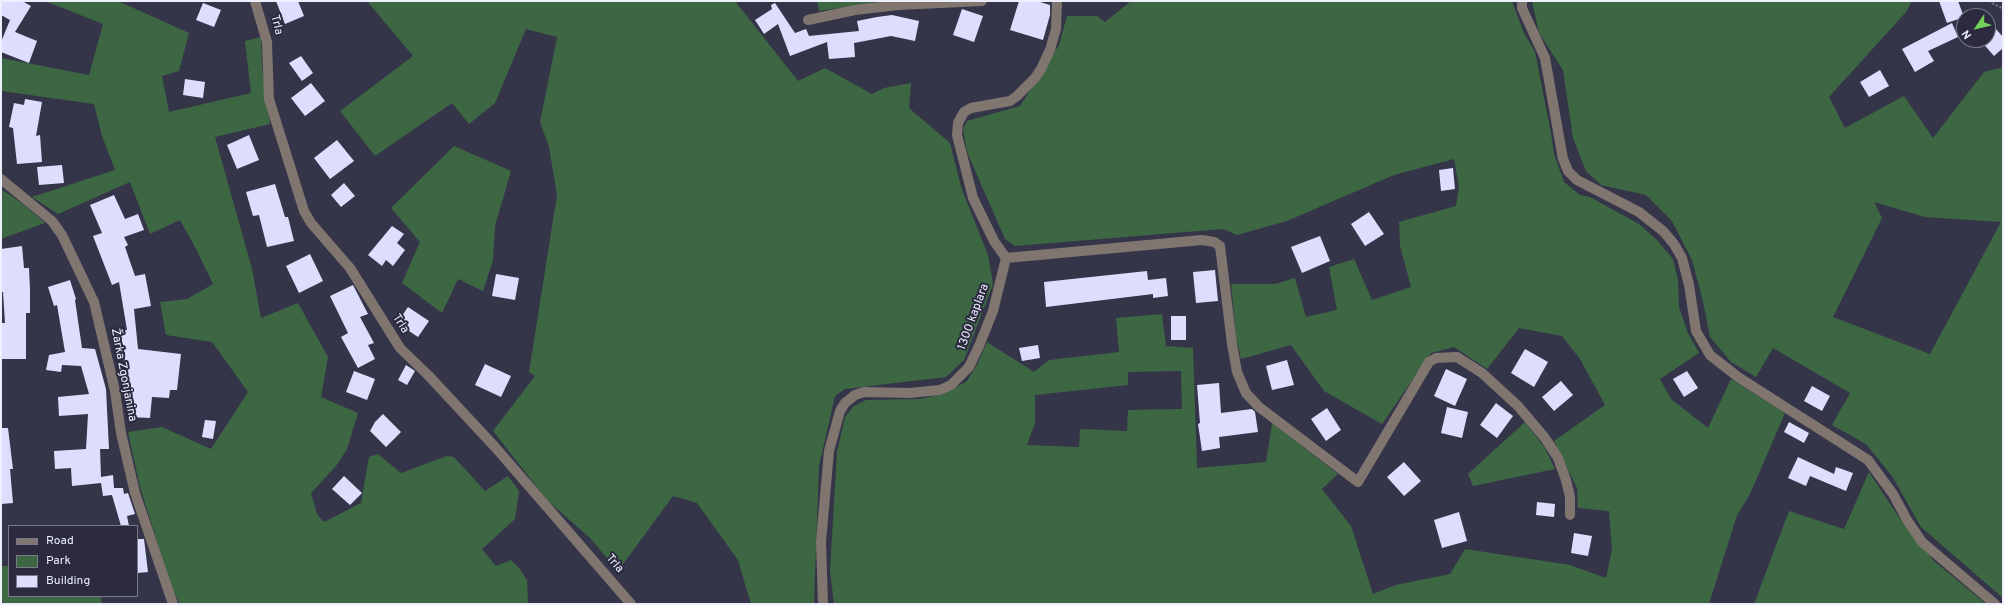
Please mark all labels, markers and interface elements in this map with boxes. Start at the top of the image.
north arrow [1956,8,1996,48]
street label: Trla [267,14,285,36]
text: N [1959,27,1975,42]
street label: 1300 kaplara [955,282,993,352]
street label: Trla [389,312,411,336]
street label: Žarka Zgonjanina [107,327,139,423]
legend [8,525,138,597]
text: Road [46,533,74,549]
street label: Trla [602,552,626,576]
text: Park [46,553,71,569]
text: Building [46,573,90,589]

